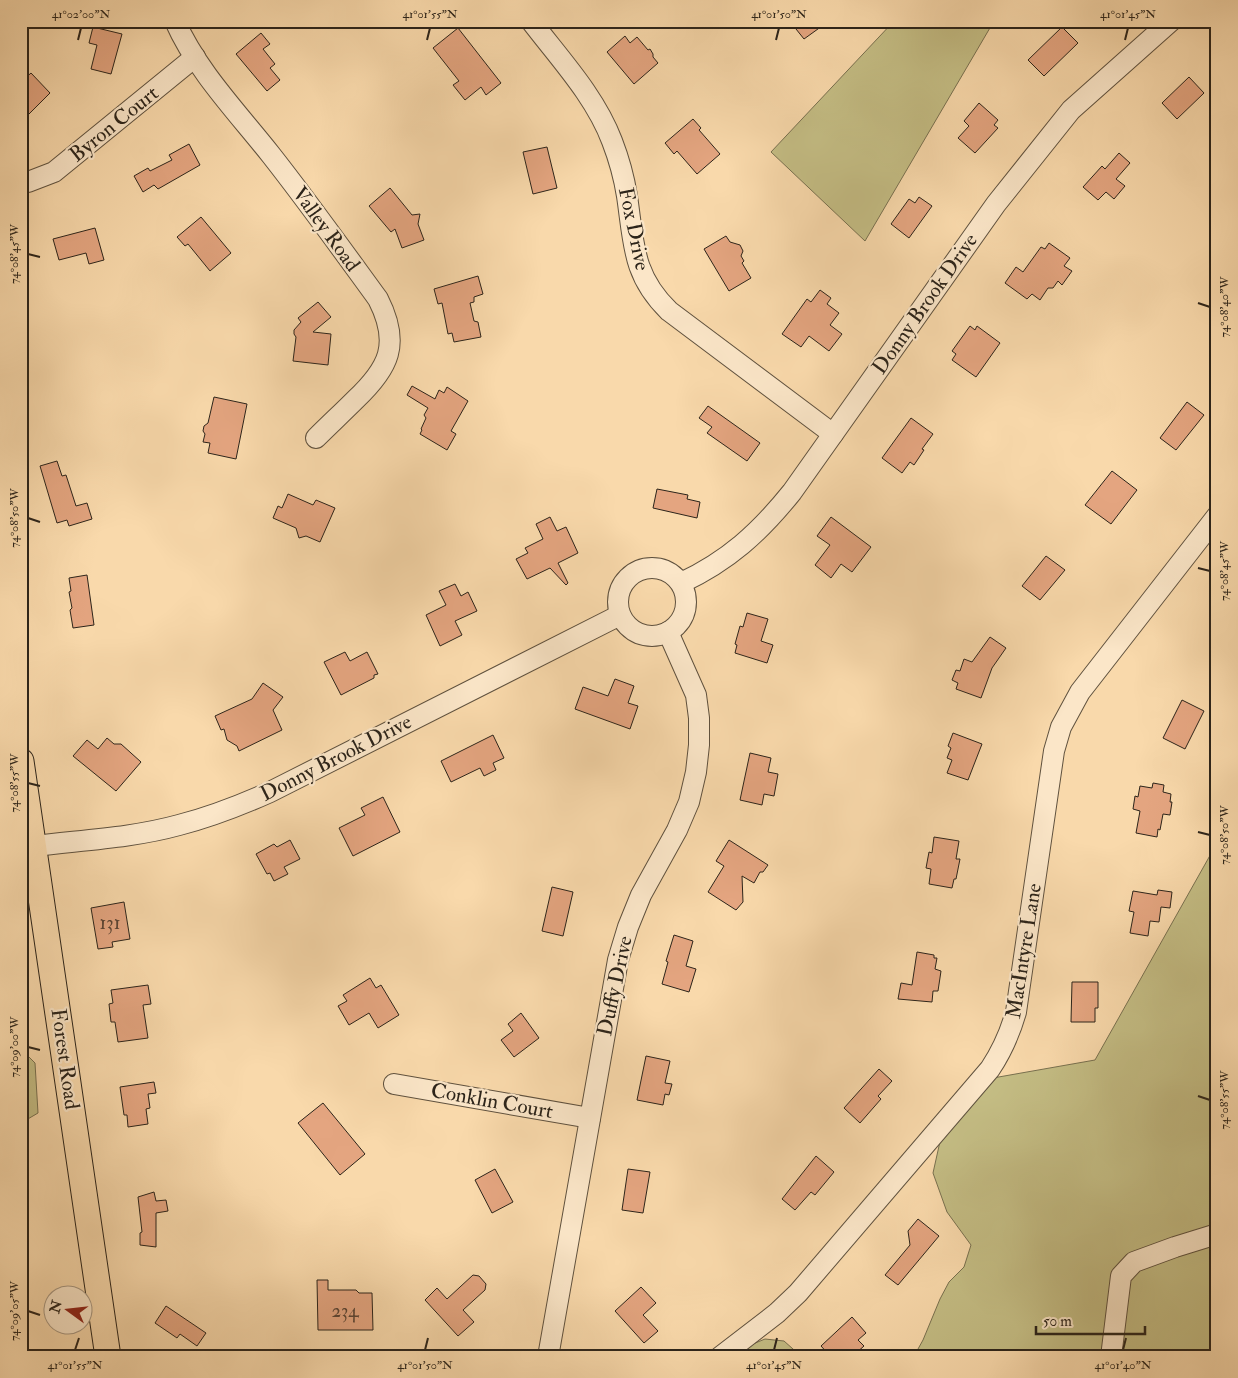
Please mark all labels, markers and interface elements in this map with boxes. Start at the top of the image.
text: 41°02'00"N [52,7,111,22]
text: 41°01'55"N [403,7,458,22]
text: 41°01'50"N [751,7,807,22]
text: 41°01'45"N [1100,7,1156,22]
street label: Byron Court [64,80,164,168]
street label: Valley Road [286,181,366,277]
street label: Fox Drive [612,185,656,273]
text: 74°08'45"W [7,223,22,284]
street label: Donny Brook Drive [866,228,984,380]
text: 74°08'40"W [1217,276,1232,337]
text: 74°08'50"W [7,487,22,548]
text: 74°08'45"W [1217,540,1232,601]
street label: Donny Brook Drive [256,708,416,808]
text: 74°08'55"W [7,753,22,812]
text: 74°08'50"W [1217,804,1232,865]
street label: MacIntyre Lane [1000,881,1048,1021]
house number: 131 [100,911,120,935]
street label: Duffy Drive [591,933,639,1039]
street label: Forest Road [45,1007,86,1112]
text: 74°09'00"W [7,1016,22,1078]
text: 74°08'55"W [1217,1070,1232,1129]
street label: Conklin Court [429,1077,555,1125]
text: 74°09'05"W [7,1280,22,1341]
north arrow [42,1286,92,1336]
text: N [46,1298,66,1316]
house number: 234 [331,1299,359,1323]
scale bar [1036,1303,1144,1335]
text: 50 m [1043,1312,1072,1331]
text: 41°01'55"N [48,1358,103,1373]
text: 41°01'50"N [397,1358,453,1373]
text: 41°01'45"N [746,1358,802,1373]
text: 41°01'40"N [1094,1358,1152,1373]

